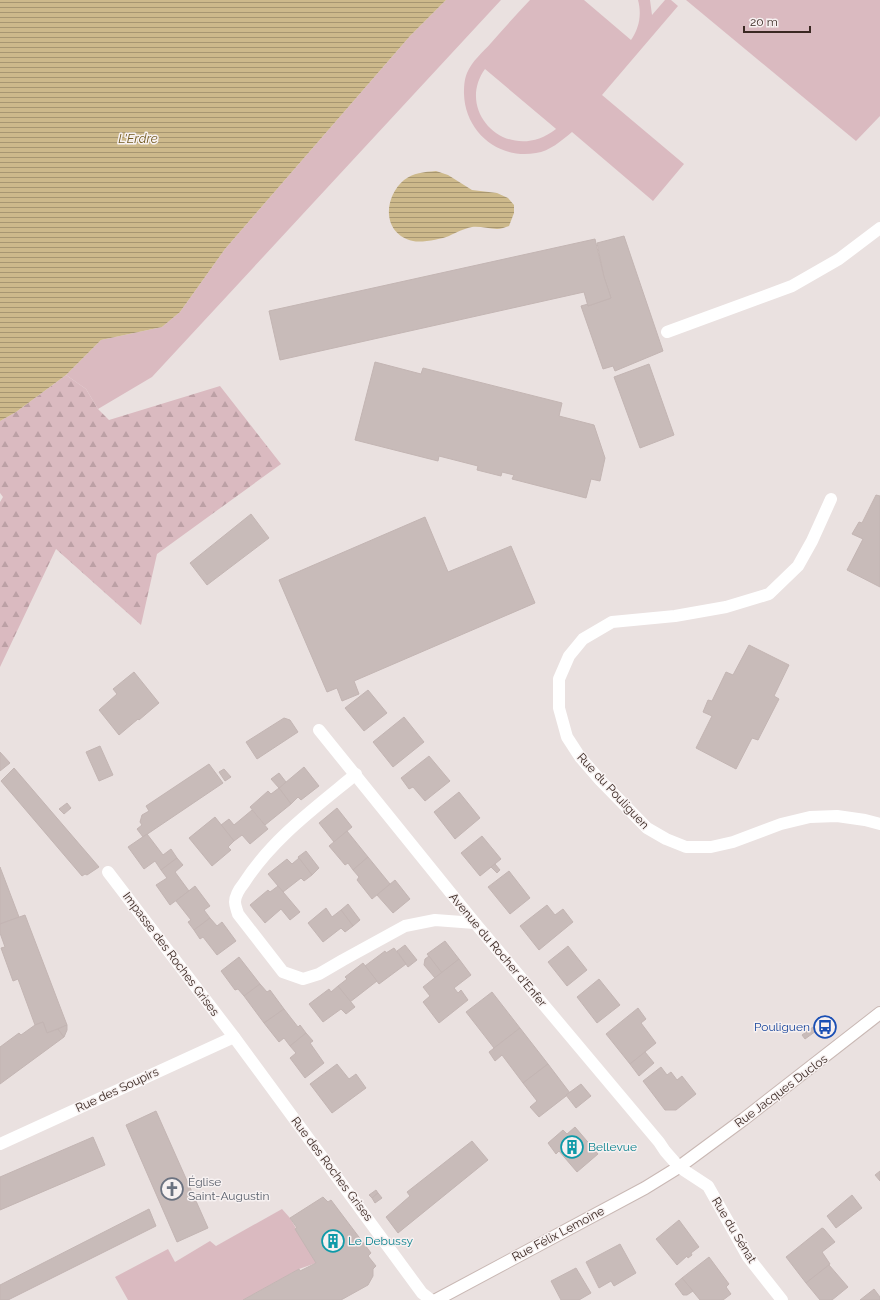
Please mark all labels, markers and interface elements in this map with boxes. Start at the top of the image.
scale bar [744,8,810,34]
text: 20 m [750,15,778,29]
water label: L'Erdre [118,131,158,146]
street label: Rue du Pouliguen [574,750,652,832]
street label: Impasse des Roches Grises [120,889,222,1019]
street label: Avenue du Rocher d'Enfer [446,890,550,1010]
bus stop icon: Pouliguen [812,1014,838,1040]
place label: Pouliguen [754,1020,810,1034]
street label: Rue Jacques Duclos [732,1051,830,1130]
street label: Rue des Soupirs [73,1065,161,1115]
street label: Rue des Roches Grises [288,1114,376,1224]
building icon: Bellevue [559,1134,585,1160]
place label: Bellevue [588,1140,637,1154]
place label: Église Saint-Augustin [188,1175,269,1203]
church icon: Église Saint-Augustin [159,1176,185,1202]
street label: Rue du Sénat [709,1194,759,1266]
street label: Rue Félix Lemoine [509,1204,607,1264]
building icon: Le Debussy [320,1228,346,1254]
place label: Le Debussy [348,1234,414,1248]

